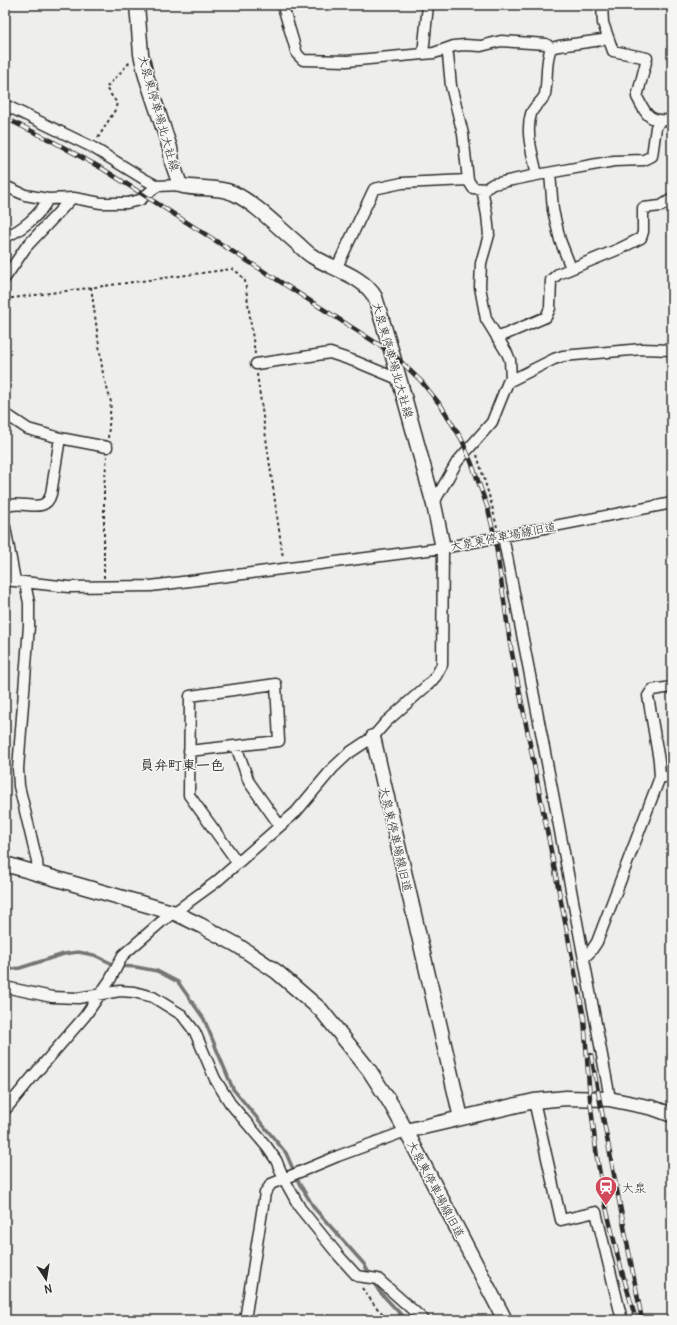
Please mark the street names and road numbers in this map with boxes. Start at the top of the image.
street label: 大泉東停車場北大社線 [135,53,183,173]
street label: 大泉東停車場北大社線 [369,300,417,420]
street label: 大泉東停車場線旧道 [449,518,557,554]
street label: 大泉東停車場線旧道 [377,785,415,893]
street label: 大泉東停車場線旧道 [404,1138,468,1240]

